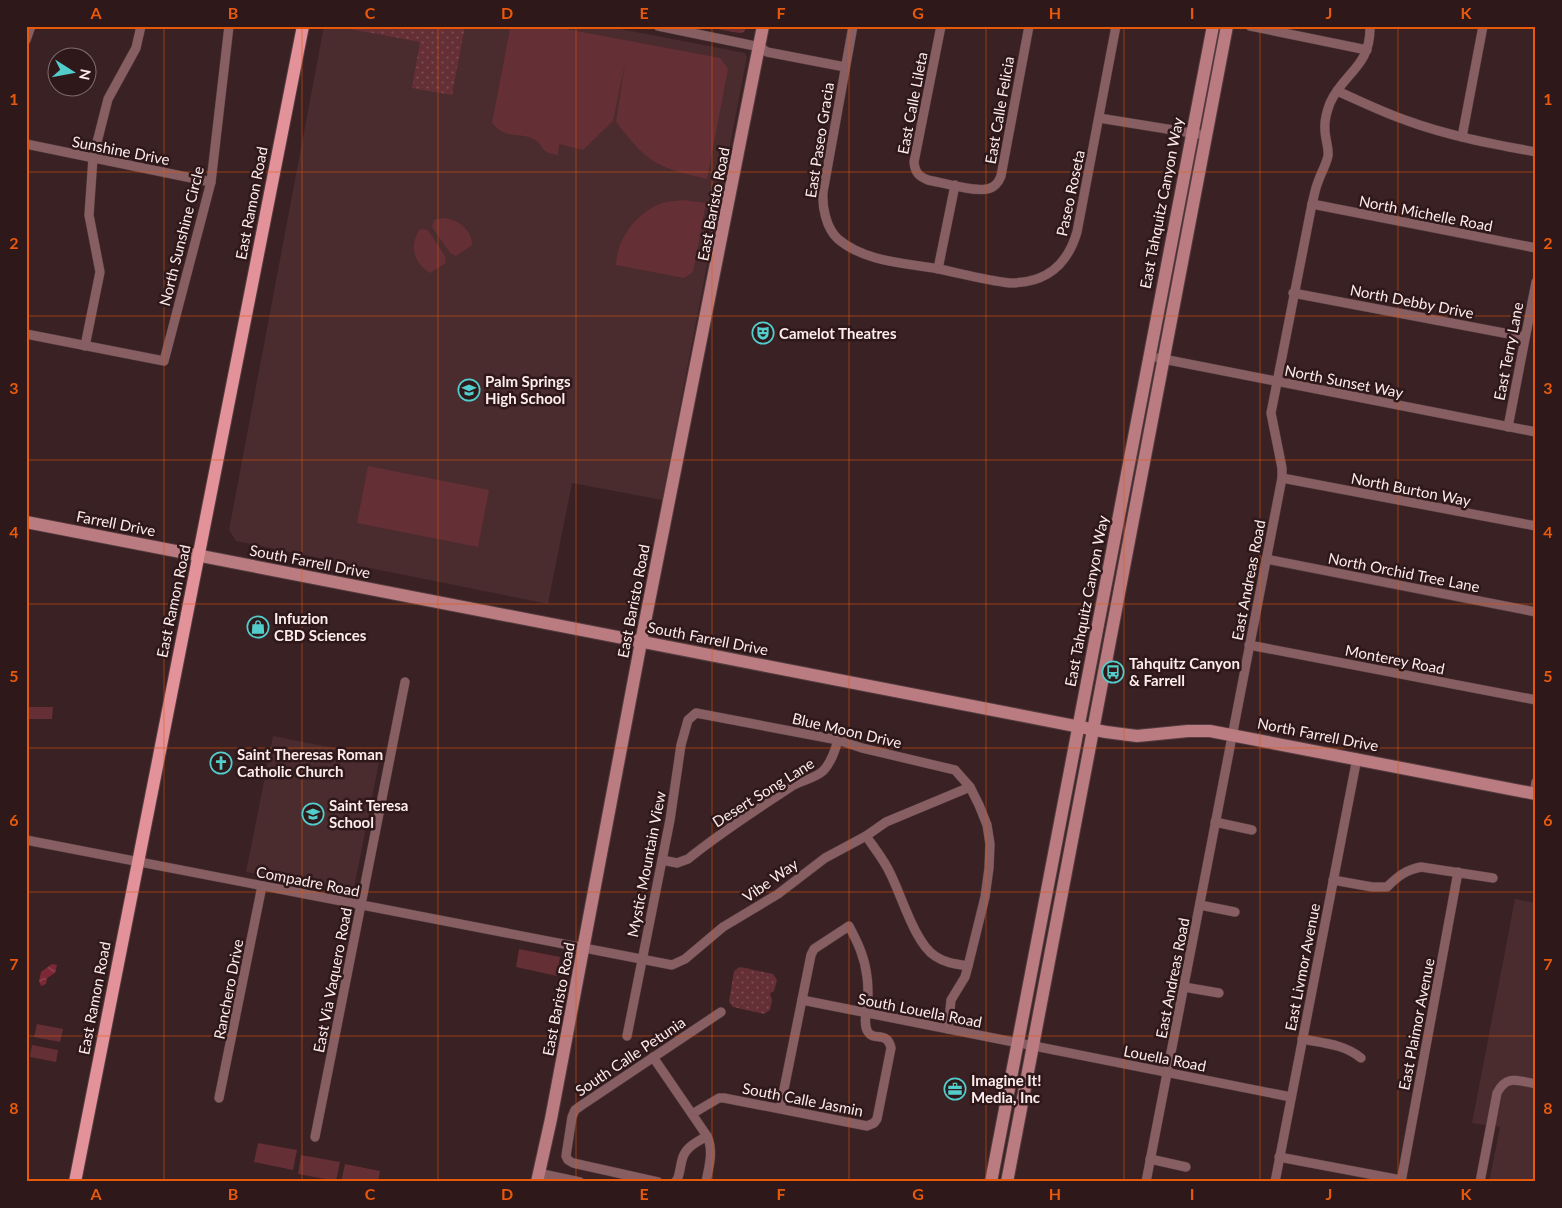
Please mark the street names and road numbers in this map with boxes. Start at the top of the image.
street label: East Calle Lileta [893,50,931,156]
street label: East Calle Felicia [981,55,1017,165]
street label: East Paseo Gracia [801,81,837,199]
street label: East Tahquitz Canyon Way [1136,116,1186,290]
street label: Sunshine Drive [71,132,171,168]
street label: East Ramon Road [231,145,271,261]
street label: East Baristo Road [693,146,733,262]
street label: Paseo Roseta [1052,148,1088,238]
street label: North Sunshine Circle [155,164,207,308]
street label: North Michelle Road [1358,191,1494,235]
street label: North Debby Drive [1349,280,1475,322]
street label: East Terry Lane [1490,300,1526,402]
street label: North Sunset Way [1283,361,1405,401]
street label: North Burton Way [1350,469,1473,509]
street label: Farrell Drive [75,507,157,539]
street label: East Tahquitz Canyon Way [1061,514,1111,688]
street label: East Andreas Road [1228,518,1268,642]
street label: South Farrell Drive [248,540,372,582]
street label: East Ramon Road [152,543,194,659]
street label: East Baristo Road [613,543,653,659]
street label: North Orchid Tree Lane [1327,548,1481,596]
street label: South Farrell Drive [646,617,770,659]
street label: Monterey Road [1344,641,1446,677]
street label: Blue Moon Drive [790,709,904,751]
street label: North Farrell Drive [1256,713,1380,755]
street label: Desert Song Lane [709,753,817,830]
street label: Mystic Mountain View [623,789,669,939]
street label: Vibe Way [739,854,801,906]
street label: Compadre Road [255,862,361,900]
street label: East Livmor Avenue [1281,902,1323,1032]
street label: East Via Vaquero Road [309,906,355,1054]
street label: East Andreas Road [1152,916,1192,1040]
street label: Ranchero Drive [209,937,247,1041]
street label: East Ramon Road [74,940,114,1056]
street label: East Baristo Road [538,941,578,1057]
street label: East Plaimor Avenue [1394,956,1438,1092]
street label: South Louella Road [856,989,984,1031]
street label: South Calle Petunia [572,1013,688,1099]
street label: Louella Road [1122,1041,1208,1075]
street label: South Calle Jasmin [741,1078,865,1120]

